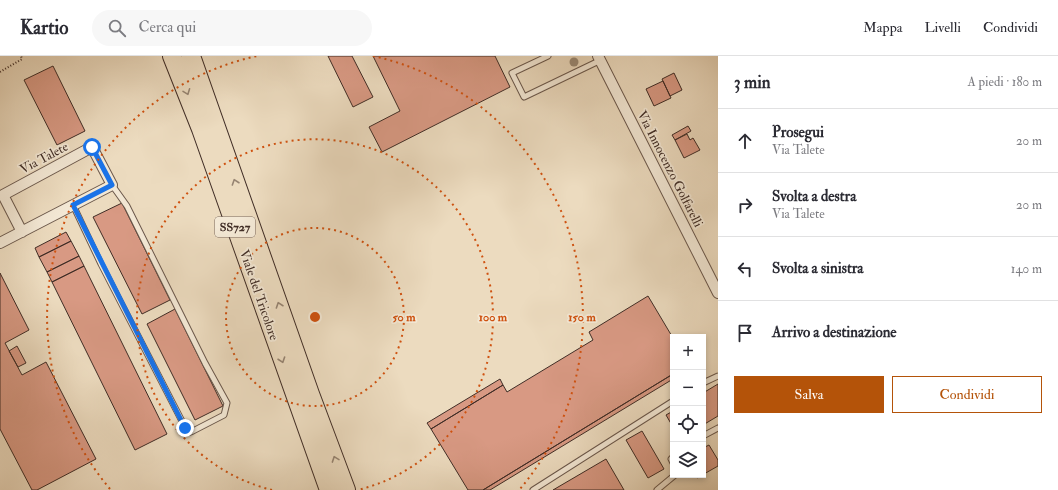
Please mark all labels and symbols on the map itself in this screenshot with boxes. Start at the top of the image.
one-way arrow [182,89,190,96]
street label: Via Innocenzo Golfarelli [634,108,707,230]
street label: Via Talete [17,138,71,177]
route start [83,138,101,156]
one-way arrow [232,179,240,186]
road number: SS727 [215,217,255,237]
street label: Viale del Tricolore [236,248,282,343]
one-way arrow [275,301,283,308]
centre of rings [308,310,322,324]
text: 50 m [392,310,416,325]
text: 100 m [479,310,508,325]
text: 150 m [568,310,596,325]
one-way arrow [277,356,285,363]
route end [176,419,194,437]
one-way arrow [331,455,340,462]

